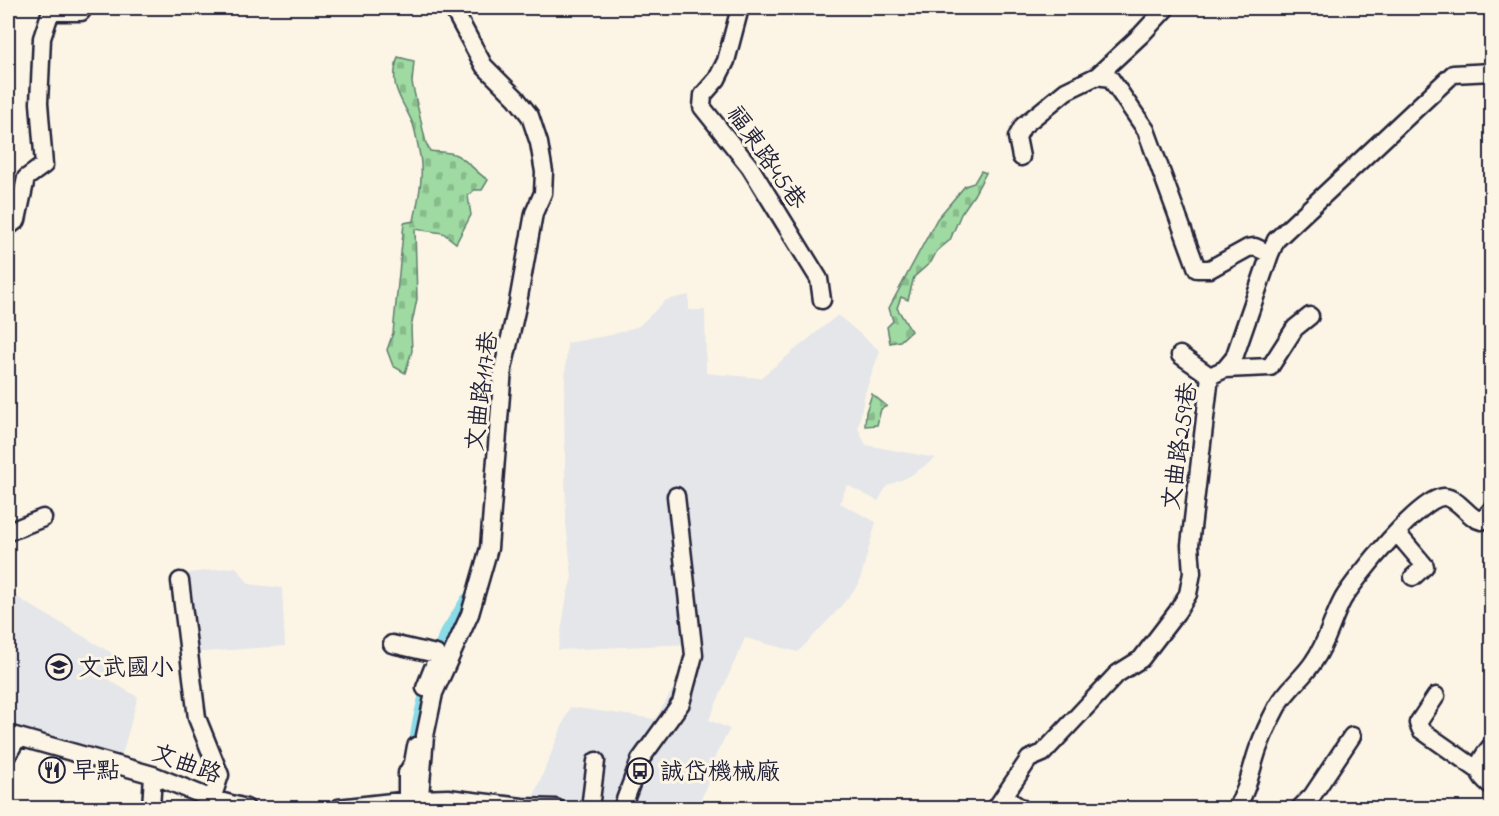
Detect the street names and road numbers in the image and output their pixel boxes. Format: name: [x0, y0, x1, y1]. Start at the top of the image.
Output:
street label: 福東路45巷: [716, 99, 814, 217]
street label: 文曲路117巷: [459, 329, 508, 454]
street label: 文曲路259巷: [1155, 380, 1208, 513]
street label: 文曲路: [146, 737, 226, 794]

